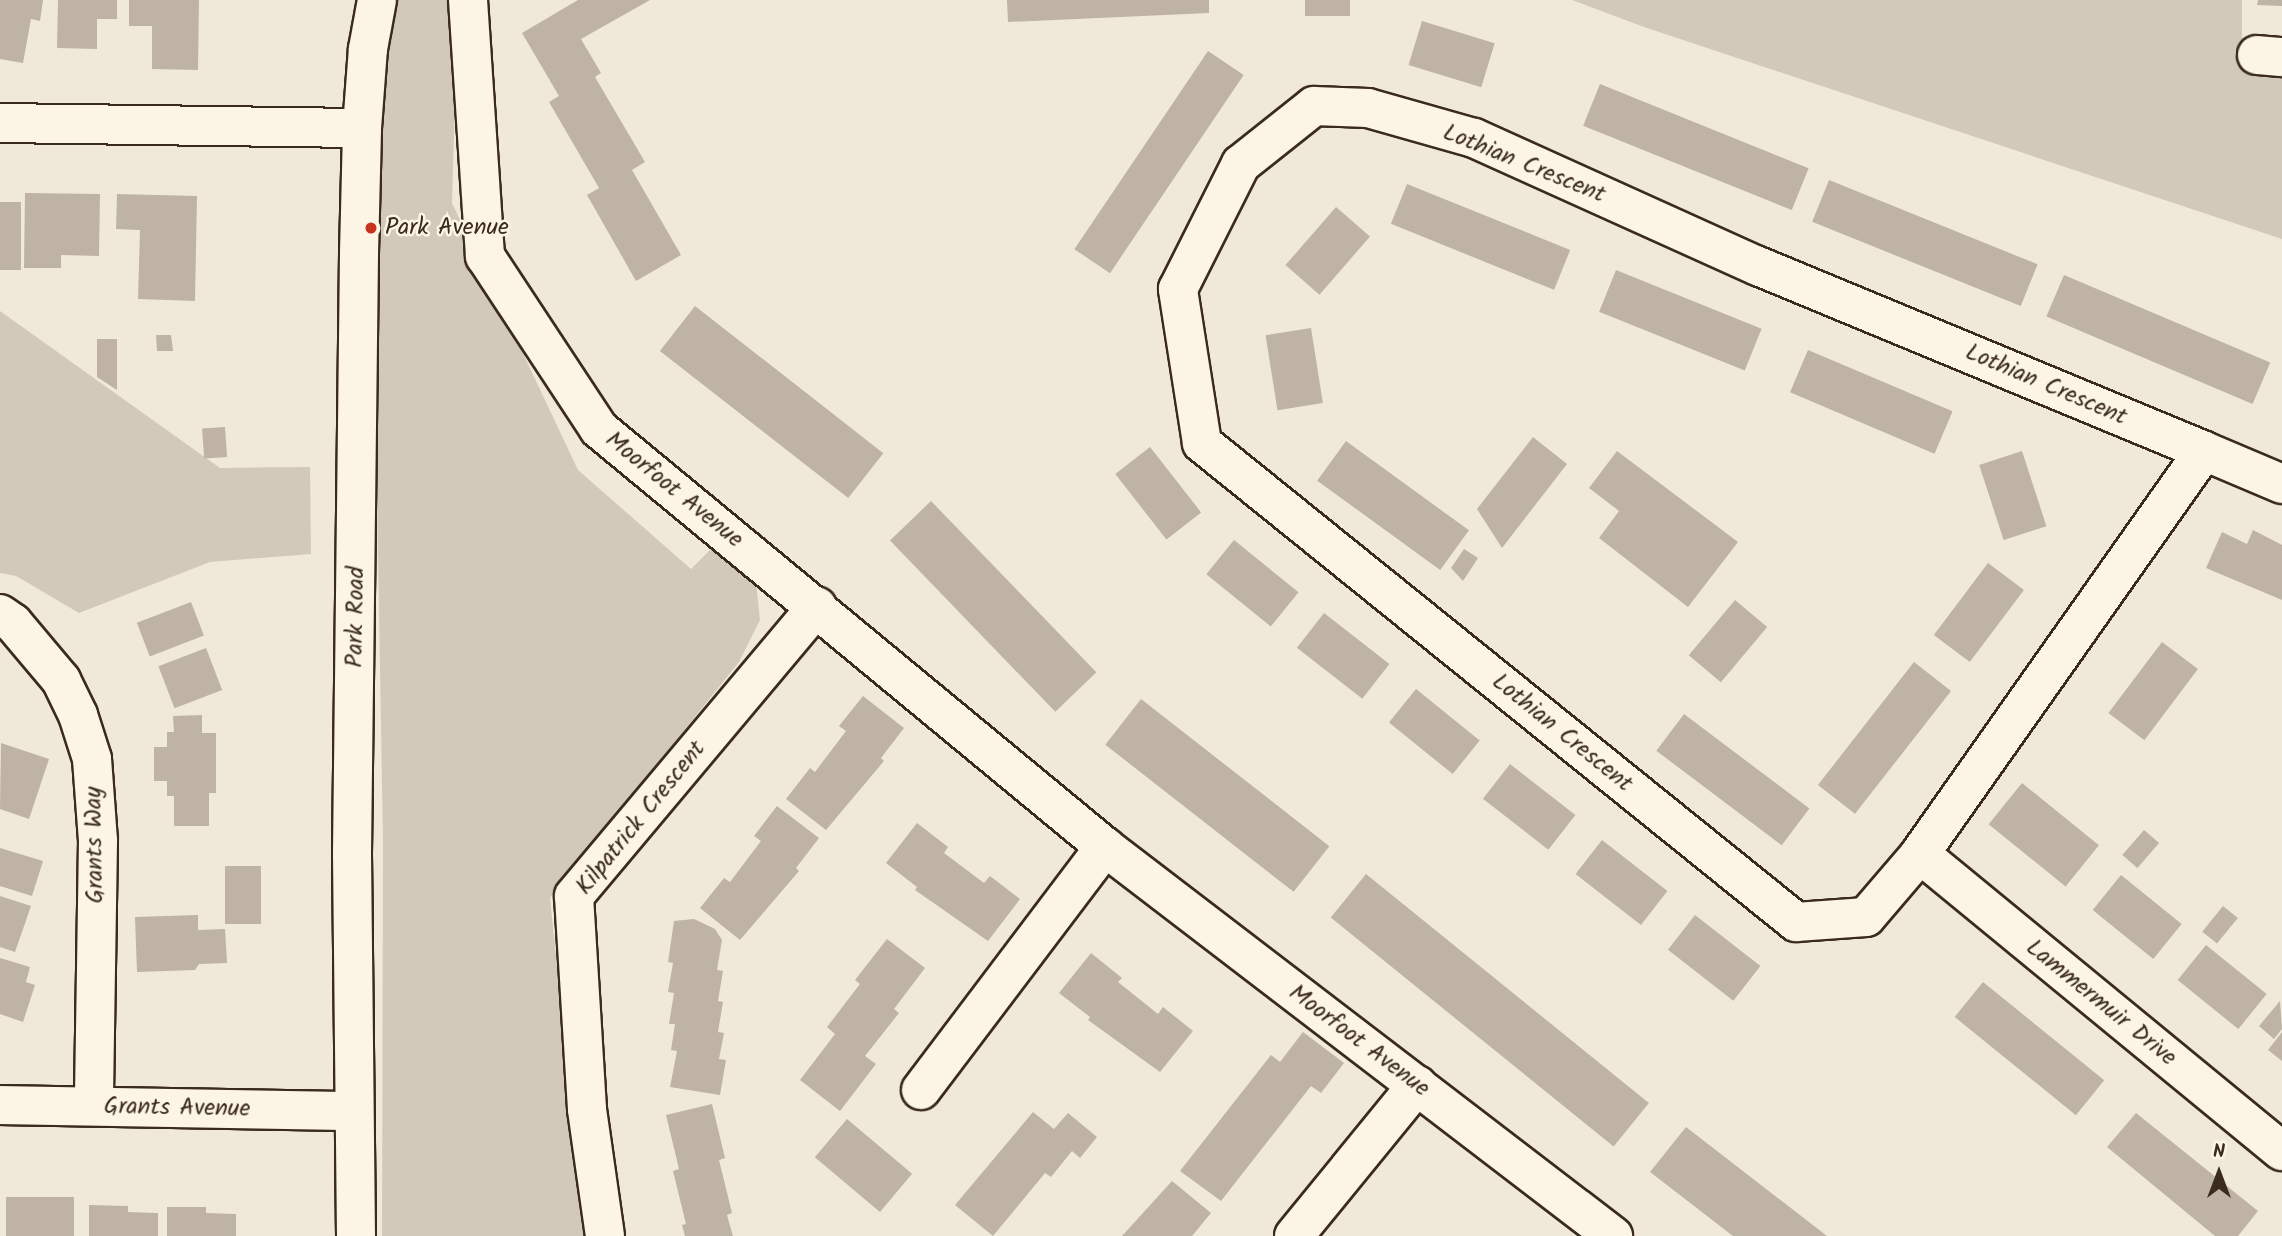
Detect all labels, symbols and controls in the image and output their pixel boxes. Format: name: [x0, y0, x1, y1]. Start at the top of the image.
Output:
street label: Lothian Crescent: [1439, 118, 1609, 210]
place label: Park Avenue: [385, 214, 509, 242]
marker: Park Avenue: [363, 220, 379, 236]
street label: Lothian Crescent: [1961, 338, 2131, 432]
street label: Moorfoot Avenue: [599, 426, 749, 554]
street label: Park Road: [341, 566, 371, 668]
street label: Lothian Crescent: [1486, 668, 1638, 798]
street label: Kilpatrick Crescent: [570, 735, 712, 901]
street label: Grants Way: [80, 786, 110, 904]
street label: Lammermuir Drive: [2020, 934, 2182, 1072]
street label: Moorfoot Avenue: [1283, 979, 1435, 1103]
street label: Grants Avenue: [104, 1092, 250, 1124]
text: N: [2213, 1137, 2225, 1167]
north arrow: [2184, 1138, 2254, 1208]

